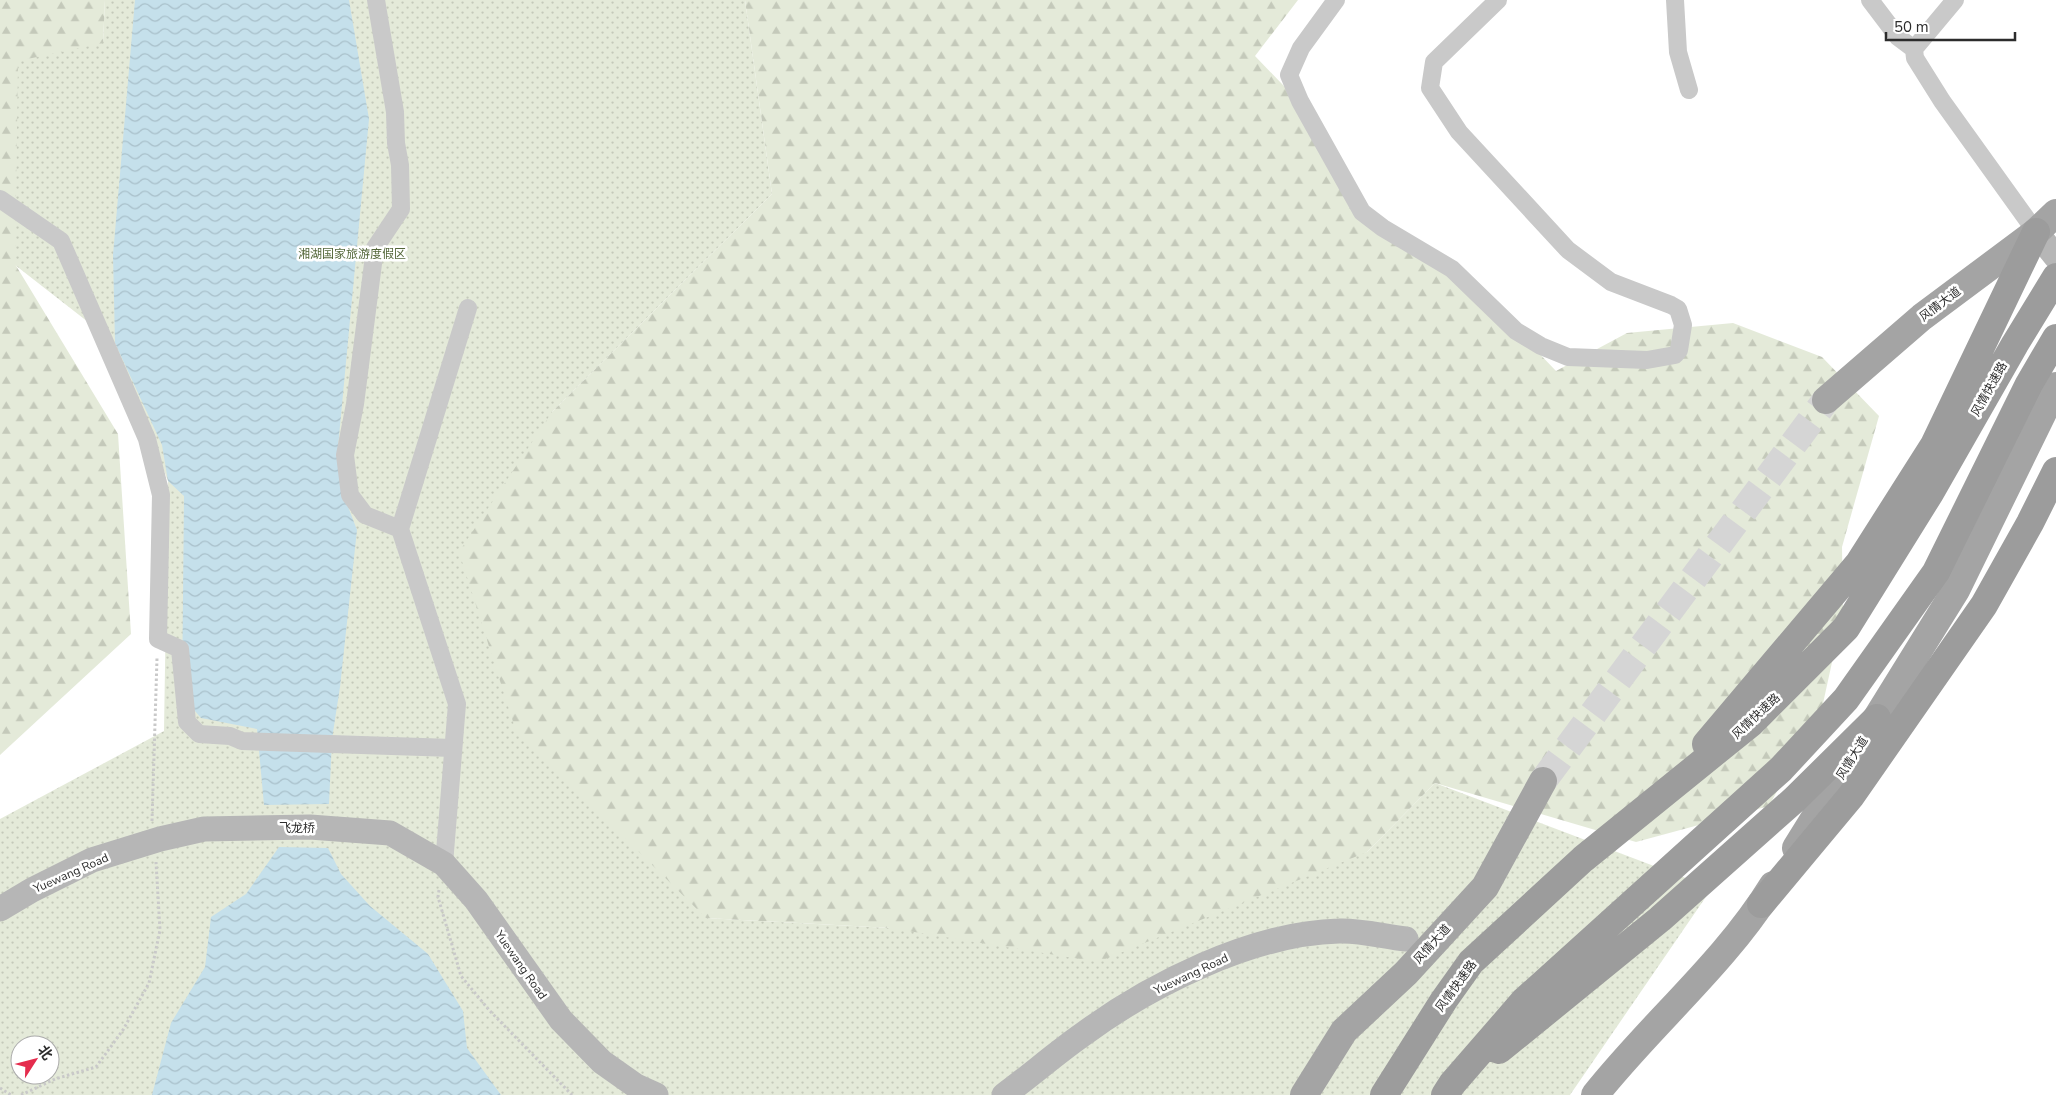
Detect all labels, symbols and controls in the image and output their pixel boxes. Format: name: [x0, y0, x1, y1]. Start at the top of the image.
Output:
scale bar: [1886, 10, 2015, 42]
text: 50 m: [1894, 17, 1929, 37]
park label: 湘湖国家旅游度假区: [298, 246, 406, 262]
street label: 风情大道: [1916, 283, 1964, 325]
street label: 风情快速路: [1967, 359, 2011, 419]
street label: 风情快速路: [1729, 690, 1783, 742]
street label: 风情大道: [1832, 733, 1872, 783]
street label: 飞龙桥: [279, 820, 315, 836]
street label: Yuewang Road: [30, 849, 111, 897]
street label: 风情大道: [1410, 921, 1454, 967]
street label: Yuewang Road: [491, 927, 551, 1003]
street label: Yuewang Road: [1150, 950, 1231, 999]
street label: 风情快速路: [1432, 957, 1480, 1015]
north arrow: [10, 1035, 60, 1085]
text: 北: [33, 1041, 57, 1064]

